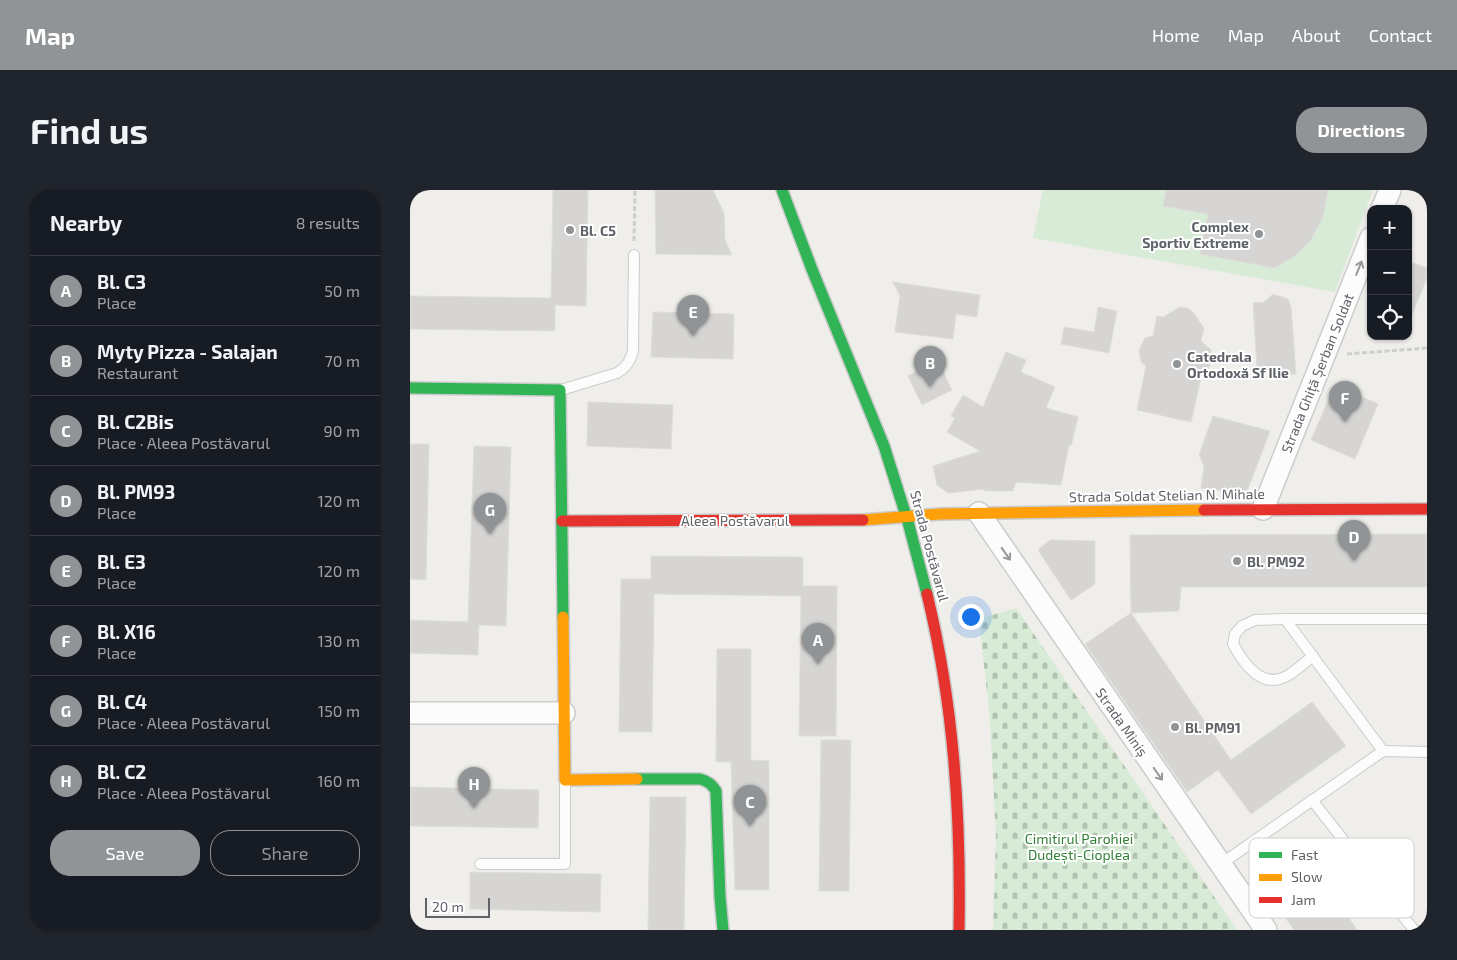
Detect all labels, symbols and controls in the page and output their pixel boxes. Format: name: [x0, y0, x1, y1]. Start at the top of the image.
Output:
text: Map: [25, 21, 75, 50]
text: Home: [1152, 24, 1200, 46]
text: Map: [1228, 24, 1264, 46]
text: About: [1292, 24, 1341, 46]
text: Contact: [1369, 24, 1432, 46]
button: Directions: [1296, 107, 1427, 153]
text: Find us: [30, 109, 148, 151]
map controls: [1367, 205, 1412, 340]
button: +: [1367, 205, 1412, 250]
text: Nearby: [50, 210, 122, 235]
text: 8 results: [296, 213, 360, 232]
place label: Complex Sportiv Extreme: [1142, 218, 1249, 251]
place label: Bl. C5: [580, 222, 616, 239]
marker: Bl. C5: [564, 224, 576, 236]
marker: Complex Sportiv Extreme: [1253, 228, 1265, 240]
button: −: [1367, 250, 1412, 295]
one-way arrow: [1355, 261, 1364, 277]
text: Bl. C3: [97, 270, 146, 293]
text: A: [61, 281, 71, 300]
text: 50 m: [324, 281, 360, 300]
street label: Strada Ghiță Șerban Soldat: [1277, 291, 1358, 456]
text: Place: [97, 293, 136, 312]
pin: E: [677, 295, 709, 336]
button: locate: [1367, 295, 1412, 340]
text: Myty Pizza - Salajan: [97, 340, 278, 363]
pin: B: [914, 346, 946, 387]
place label: Catedrala Ortodoxă Sf Ilie: [1187, 348, 1289, 381]
text: B: [61, 351, 71, 370]
text: 70 m: [325, 351, 360, 370]
marker: Catedrala Ortodoxă Sf Ilie: [1171, 358, 1183, 370]
text: Restaurant: [97, 363, 178, 382]
pin: F: [1329, 381, 1361, 422]
text: Bl. C2Bis: [97, 410, 174, 433]
text: C: [61, 421, 71, 440]
text: 90 m: [324, 421, 360, 440]
text: Place · Aleea Postăvarul: [97, 433, 270, 452]
text: Bl. PM93: [97, 480, 175, 503]
street label: Strada Soldat Stelian N. Mihale: [1069, 485, 1265, 505]
street label: Strada Postăvarul: [907, 489, 953, 604]
text: D: [61, 491, 71, 510]
text: 120 m: [317, 491, 360, 510]
pin: G: [474, 493, 506, 534]
text: Place: [97, 503, 136, 522]
street label: Aleea Postăvarul: [681, 512, 790, 529]
pin: D: [1338, 520, 1370, 561]
one-way arrow: [1001, 546, 1011, 560]
text: Bl. E3: [97, 550, 146, 573]
place label: Bl. PM92: [1247, 553, 1305, 570]
marker: Bl. PM92: [1231, 555, 1243, 567]
text: E: [61, 561, 71, 580]
text: 120 m: [317, 561, 360, 580]
text: Place: [97, 573, 136, 592]
your location: [958, 604, 984, 630]
text: Bl. X16: [97, 620, 156, 643]
pin: A: [802, 623, 834, 664]
text: F: [62, 631, 70, 650]
text: 130 m: [318, 631, 360, 650]
text: Place: [97, 643, 136, 662]
street label: Strada Miniș: [1091, 684, 1152, 760]
text: Bl. C4: [97, 690, 147, 713]
text: G: [61, 701, 71, 720]
text: 150 m: [318, 701, 360, 720]
text: Place · Aleea Postăvarul: [97, 713, 270, 732]
place label: Bl. PM91: [1185, 719, 1241, 736]
marker: Bl. PM91: [1169, 721, 1181, 733]
text: Bl. C2: [97, 760, 146, 783]
one-way arrow: [1153, 766, 1163, 780]
pin: H: [458, 767, 490, 808]
text: H: [60, 771, 72, 790]
text: 160 m: [317, 771, 360, 790]
text: Place · Aleea Postăvarul: [97, 783, 270, 802]
pin: C: [734, 785, 766, 826]
button: Save: [50, 830, 200, 876]
button: Share: [210, 830, 360, 876]
park label: Cimitirul Parohiei Dudești-Cioplea: [1025, 830, 1133, 864]
legend: [1249, 838, 1414, 918]
text: Fast: [1291, 846, 1318, 863]
text: Slow: [1291, 868, 1323, 885]
text: Jam: [1291, 891, 1316, 908]
scale bar: [425, 895, 490, 918]
text: 20 m: [432, 898, 464, 915]

